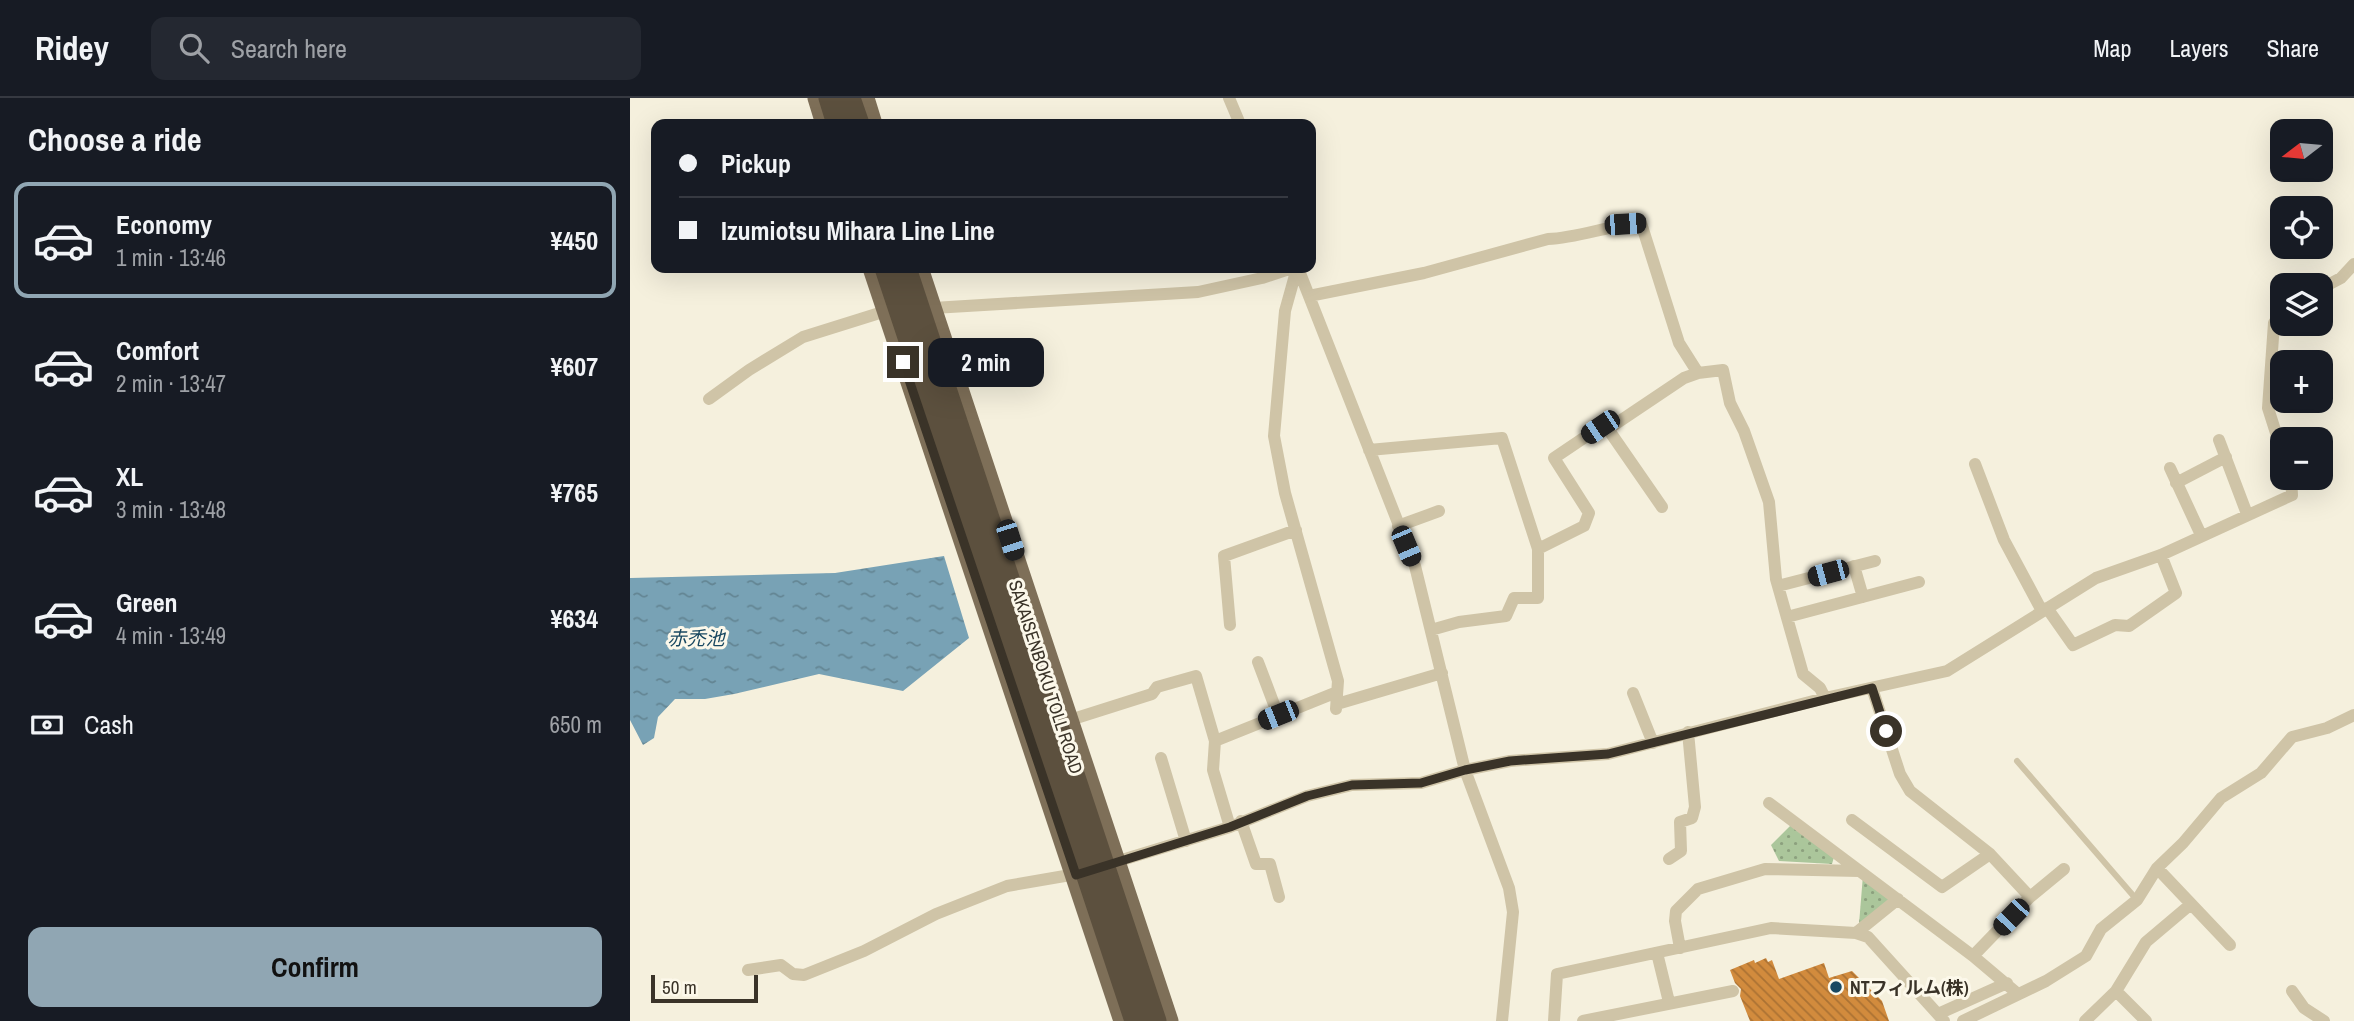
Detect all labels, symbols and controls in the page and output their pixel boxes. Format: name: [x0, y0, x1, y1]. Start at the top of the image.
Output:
search box: [151, 17, 641, 80]
text: Ridey: [35, 26, 109, 70]
icon: search: [175, 29, 213, 67]
text: Search here: [231, 31, 347, 66]
text: Map: [2093, 32, 2131, 64]
text: Layers: [2169, 32, 2228, 64]
text: Share: [2266, 32, 2319, 64]
text: Choose a ride: [28, 118, 202, 161]
north arrow: [2270, 119, 2333, 182]
map controls: [2270, 119, 2333, 490]
text: Pickup: [721, 146, 791, 181]
button: locate: [2270, 196, 2333, 259]
text: Economy: [116, 207, 212, 242]
icon: car: [32, 209, 95, 272]
car: [1604, 212, 1647, 236]
text: Izumiotsu Mihara Line Line: [721, 213, 995, 248]
text: ¥450: [551, 223, 598, 258]
text: 1 min · 13:46: [116, 242, 226, 273]
button: layers: [2270, 273, 2333, 336]
text: Comfort: [116, 333, 199, 368]
icon: car: [32, 335, 95, 398]
callout: 2 min: [928, 338, 1043, 386]
route end: [887, 346, 919, 378]
text: 2 min: [961, 347, 1011, 378]
text: ¥607: [551, 349, 598, 384]
button: +: [2270, 350, 2333, 413]
text: 2 min · 13:47: [116, 368, 226, 399]
car: [1577, 407, 1624, 447]
button: −: [2270, 427, 2333, 490]
text: XL: [116, 459, 143, 494]
icon: car: [32, 461, 95, 524]
text: ¥765: [551, 475, 598, 510]
text: 3 min · 13:48: [116, 494, 226, 525]
car: [994, 517, 1027, 563]
car: [1389, 523, 1424, 569]
car: [1805, 557, 1852, 589]
street label: SAKAISENBOKU TOLL ROAD: [1003, 577, 1089, 777]
text: Green: [116, 585, 178, 620]
icon: car: [32, 587, 95, 650]
text: ¥634: [551, 601, 598, 636]
text: 4 min · 13:49: [116, 620, 226, 651]
water label: 赤禿池: [667, 625, 726, 651]
car: [1255, 697, 1302, 733]
icon: cash: [28, 706, 66, 744]
text: Cash: [84, 707, 134, 742]
text: 650 m: [550, 709, 602, 740]
route start: [1870, 715, 1902, 747]
car: [1989, 895, 2034, 939]
button: Confirm: [28, 927, 602, 1007]
scale bar: [651, 972, 758, 1004]
text: 50 m: [662, 974, 697, 1000]
place label: NTフィルム(株): [1850, 975, 1969, 1000]
marker: NTフィルム(株): [1828, 979, 1844, 995]

